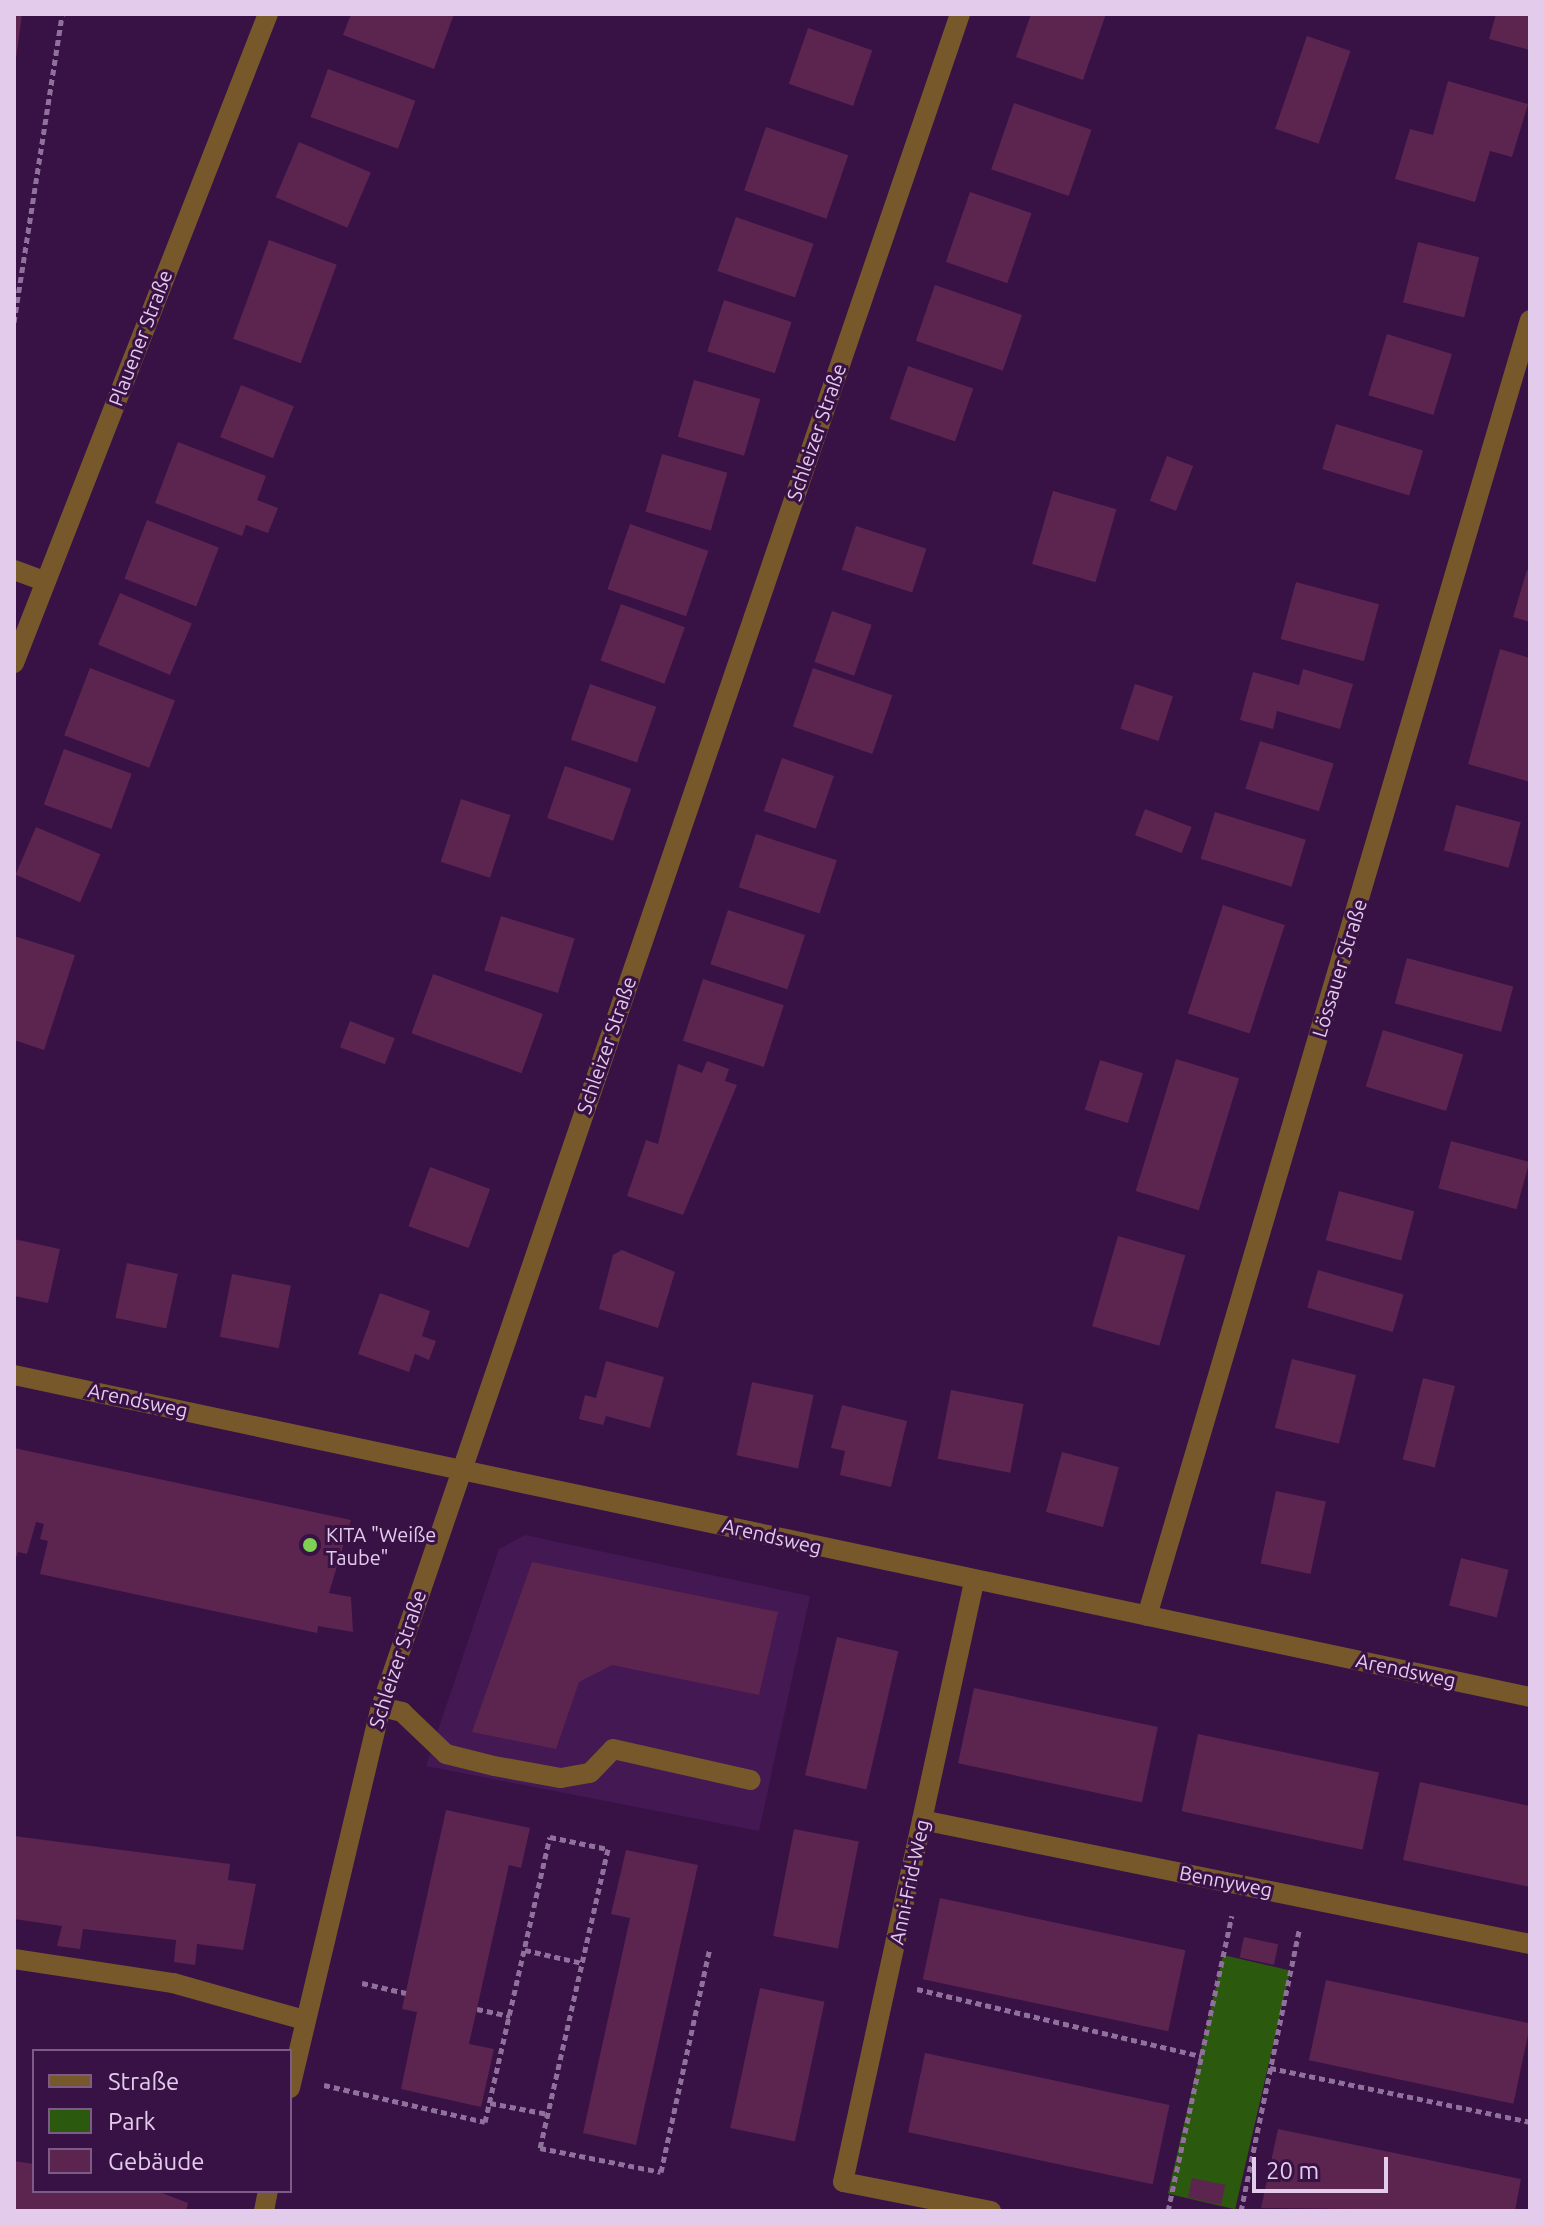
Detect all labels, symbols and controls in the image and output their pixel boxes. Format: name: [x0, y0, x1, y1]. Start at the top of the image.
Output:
street label: Plauener Straße: [103, 267, 177, 409]
street label: Schleizer Straße: [781, 360, 851, 504]
street label: Lössauer Straße: [1307, 896, 1371, 1040]
street label: Schleizer Straße: [571, 973, 641, 1117]
street label: Arendsweg: [86, 1378, 190, 1422]
street label: Arendsweg: [720, 1513, 824, 1559]
place label: KITA "Weiße Taube": [326, 1522, 436, 1569]
marker: KITA "Weiße Taube": [301, 1536, 319, 1554]
street label: Schleizer Straße: [363, 1587, 431, 1731]
street label: Arendsweg: [1354, 1648, 1458, 1692]
street label: Anni-Frid-Weg: [884, 1817, 934, 1947]
street label: Bennyweg: [1177, 1860, 1275, 1902]
legend: [32, 2049, 292, 2193]
text: Straße: [108, 2068, 179, 2095]
text: Park: [108, 2108, 156, 2135]
scale bar: [1256, 2141, 1392, 2191]
text: Gebäude: [108, 2148, 205, 2175]
text: 20 m: [1266, 2157, 1319, 2184]

